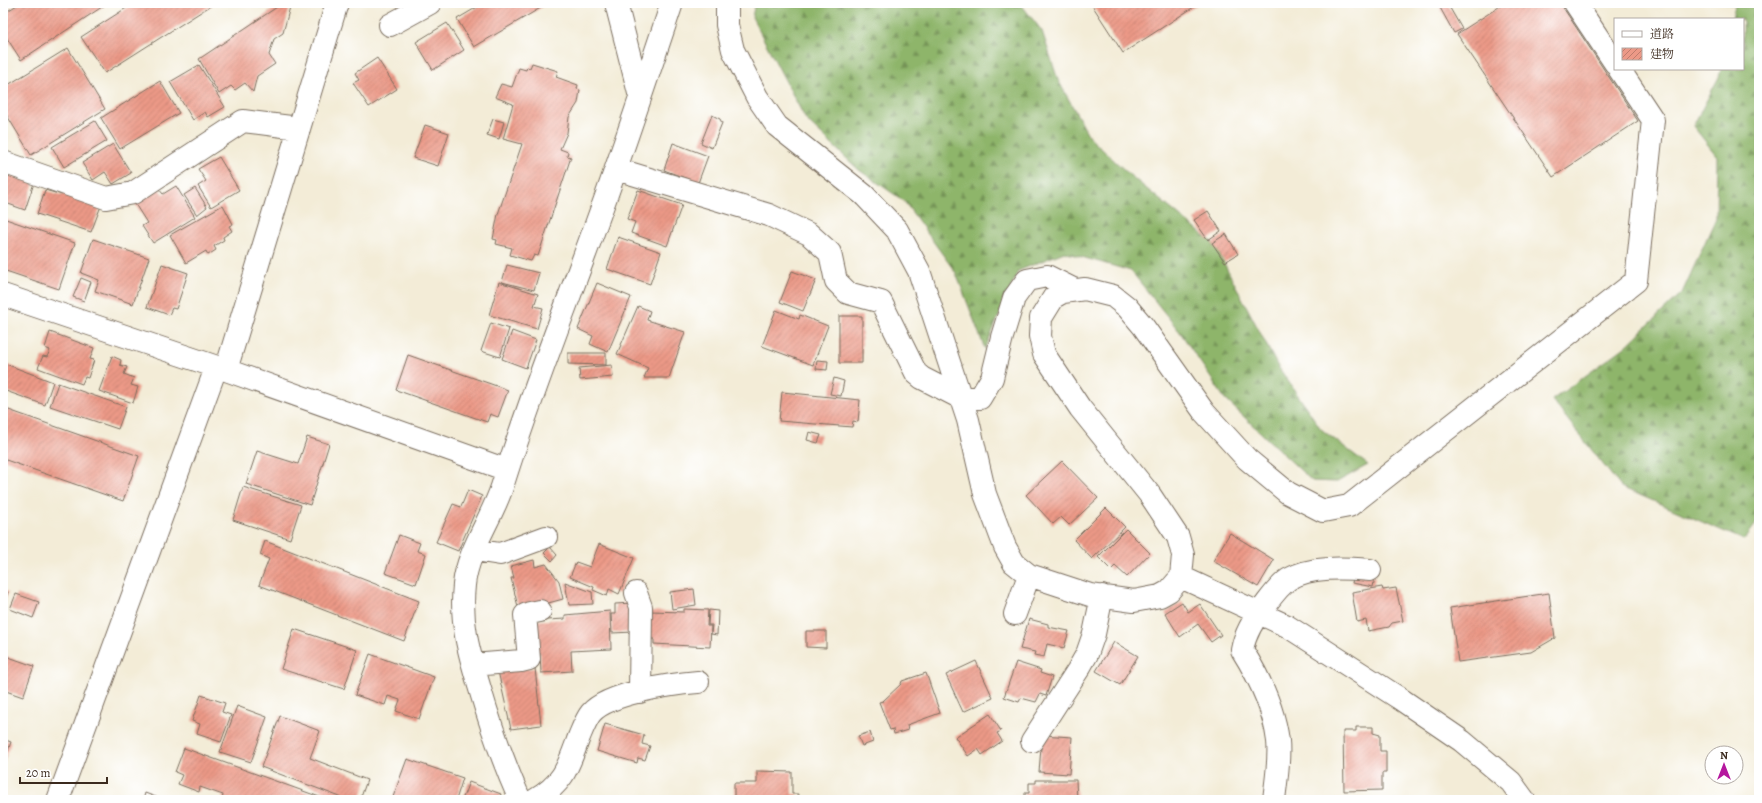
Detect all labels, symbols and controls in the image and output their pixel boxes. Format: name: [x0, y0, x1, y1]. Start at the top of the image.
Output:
legend: [1614, 18, 1744, 70]
text: 道路: [1650, 26, 1674, 42]
text: 建物: [1650, 46, 1674, 62]
north arrow: [1704, 745, 1744, 785]
text: N: [1720, 748, 1728, 763]
scale bar: [20, 759, 107, 785]
text: 20 m: [26, 765, 50, 781]

